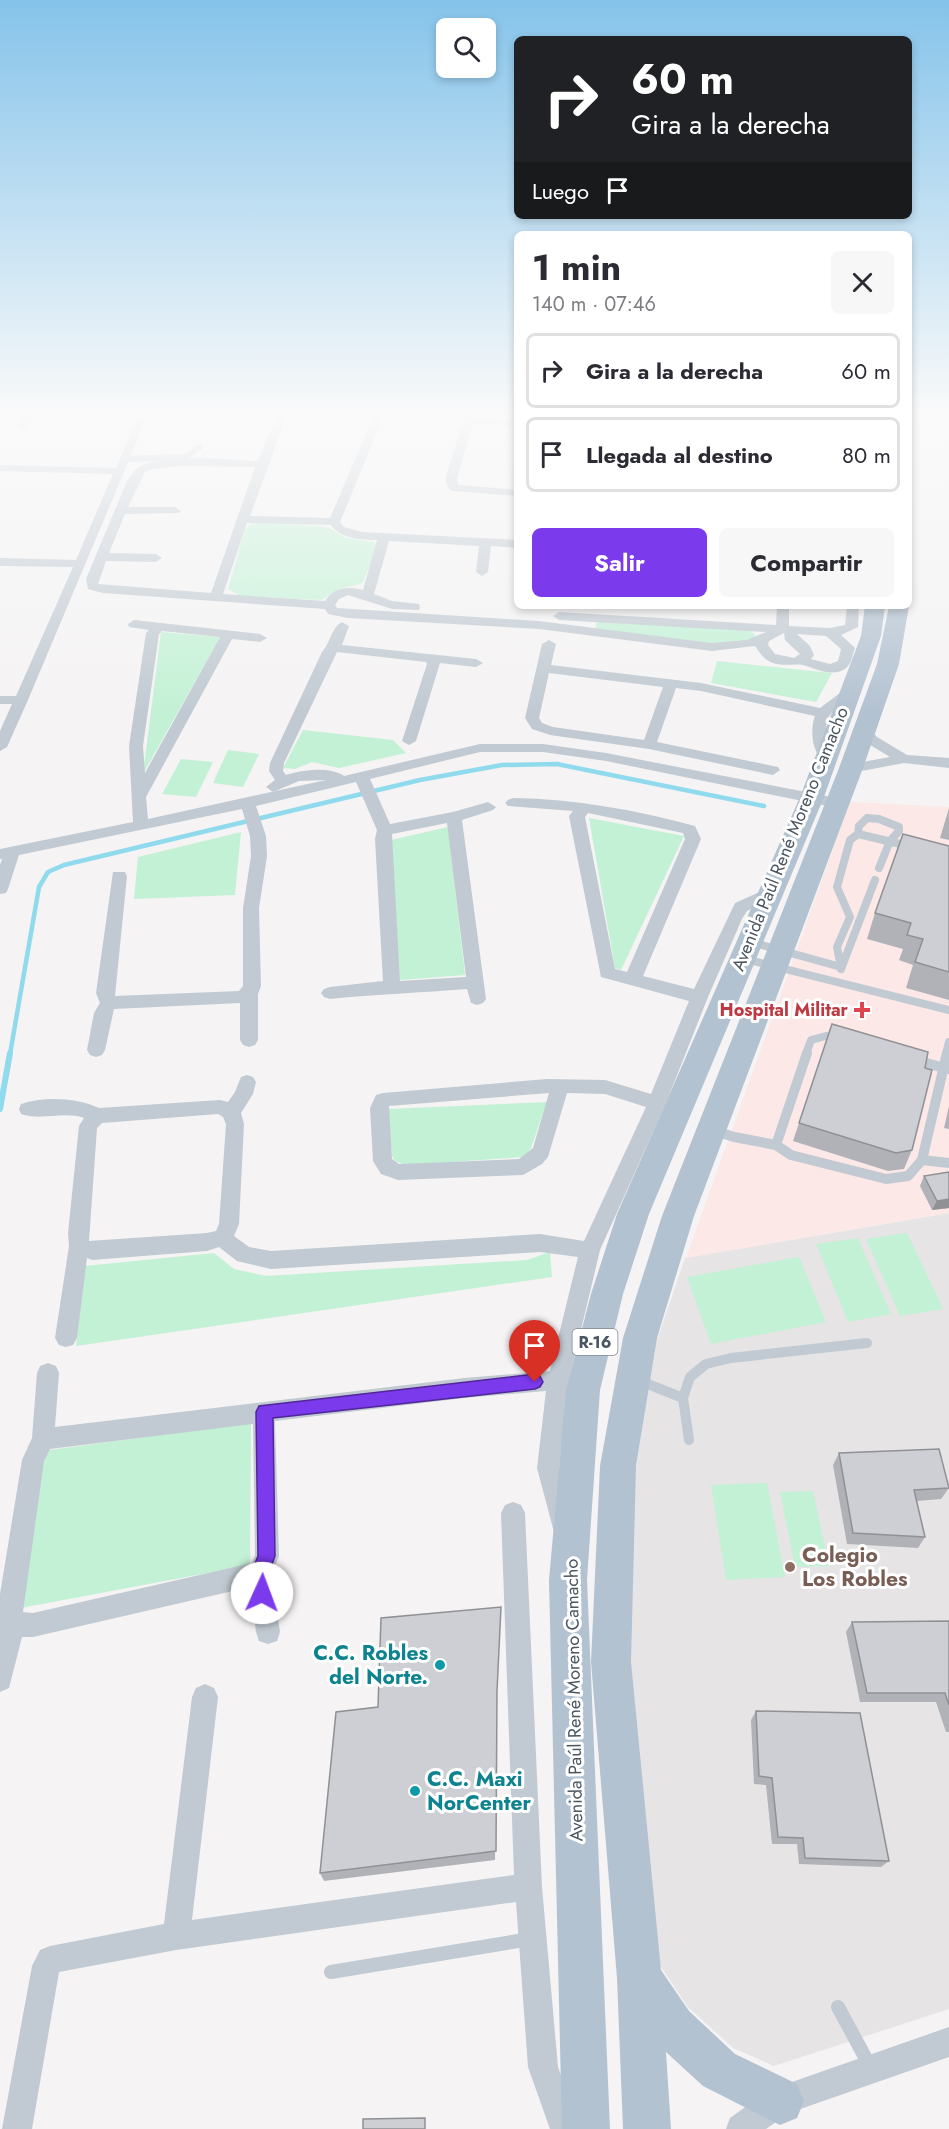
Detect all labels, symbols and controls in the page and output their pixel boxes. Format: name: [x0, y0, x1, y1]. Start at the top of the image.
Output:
map controls: [436, 18, 496, 78]
button: search: [436, 18, 496, 78]
text: 60 m: [631, 49, 734, 110]
icon: right: [532, 60, 610, 138]
text: Gira a la derecha: [631, 105, 830, 144]
icon: arrive: [601, 174, 634, 207]
text: Luego: [532, 175, 589, 207]
text: 1 min: [532, 241, 621, 293]
button: close: [831, 251, 894, 314]
text: 140 m · 07:46: [532, 290, 656, 319]
icon: right: [535, 354, 568, 387]
text: Gira a la derecha: [586, 355, 763, 387]
text: 60 m: [841, 355, 891, 387]
icon: arrive: [535, 438, 568, 471]
text: Llegada al destino: [586, 439, 773, 471]
text: 80 m: [842, 439, 891, 471]
button: Salir: [532, 528, 707, 597]
button: Compartir: [719, 528, 894, 597]
street label: Avenida Paúl René Moreno Camacho: [725, 703, 855, 975]
place label: Hospital Militar: [720, 997, 849, 1023]
marker: Hospital Militar: [853, 1001, 871, 1019]
pin: [509, 1320, 560, 1382]
icon: arrive: [518, 1329, 551, 1362]
road number: R-16: [572, 1329, 618, 1355]
place label: Colegio Los Robles: [802, 1540, 908, 1594]
street label: Avenida Paúl René Moreno Camacho: [559, 1558, 589, 1842]
marker: Colegio Los Robles: [783, 1560, 797, 1574]
position arrow: [230, 1561, 294, 1625]
place label: C.C. Robles del Norte.: [313, 1638, 428, 1692]
marker: C.C. Robles del Norte.: [433, 1658, 447, 1672]
place label: C.C. Maxi NorCenter: [427, 1764, 532, 1818]
marker: C.C. Maxi NorCenter: [408, 1784, 422, 1798]

